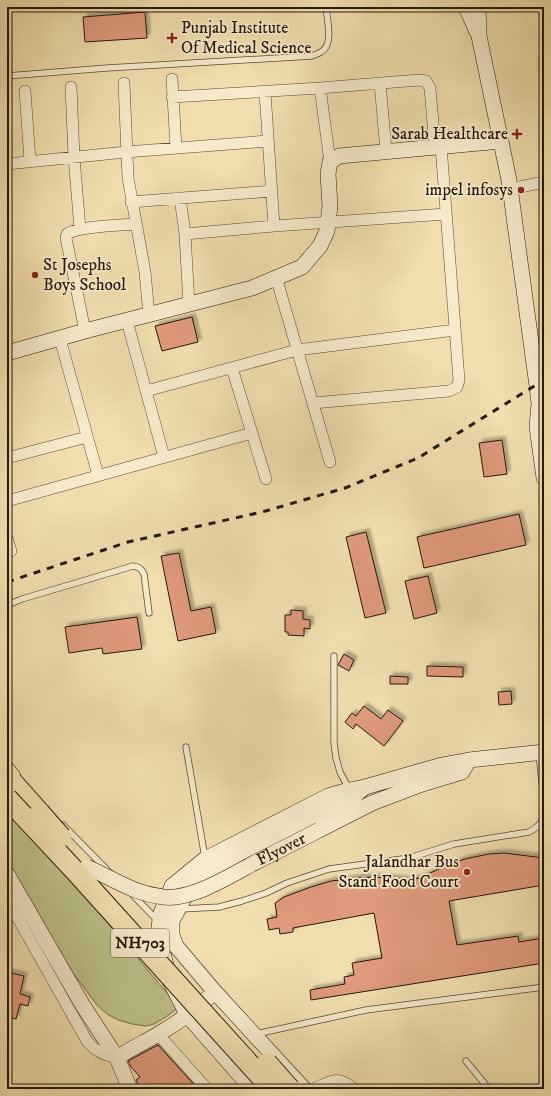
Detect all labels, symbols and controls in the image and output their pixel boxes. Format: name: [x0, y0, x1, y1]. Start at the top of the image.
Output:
place label: Punjab Institute Of Medical Science: [181, 17, 311, 59]
marker: Punjab Institute Of Medical Science: [166, 32, 178, 44]
place label: Sarab Healthcare: [391, 123, 508, 145]
marker: Sarab Healthcare: [511, 128, 523, 140]
place label: impel infosys: [425, 179, 513, 201]
marker: impel infosys: [516, 185, 526, 195]
place label: St Josephs Boys School: [43, 254, 126, 296]
marker: St Josephs Boys School: [30, 270, 40, 280]
street label: Flyover: [253, 827, 310, 871]
place label: Jalandhar Bus Stand Food Court: [338, 851, 460, 893]
marker: Jalandhar Bus Stand Food Court: [462, 867, 472, 877]
road number: NH703: [111, 929, 169, 957]

